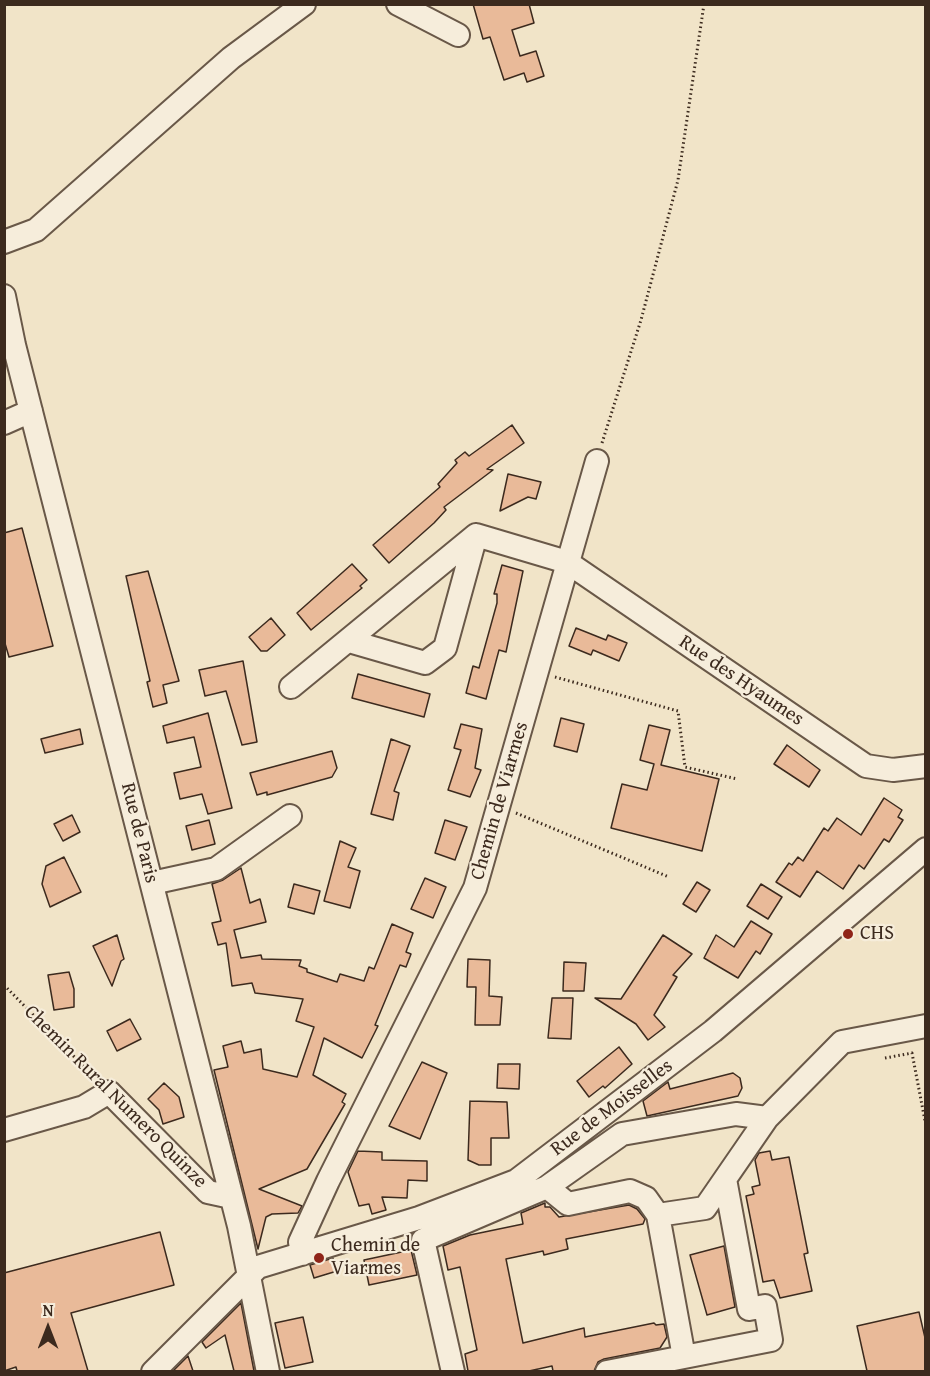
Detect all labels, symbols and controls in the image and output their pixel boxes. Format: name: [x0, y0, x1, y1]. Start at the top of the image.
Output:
street label: Rue des Hyaumes: [674, 630, 808, 732]
street label: Chemin de Viarmes: [466, 719, 534, 883]
street label: Rue de Paris: [115, 780, 163, 886]
place label: CHS: [860, 922, 894, 946]
marker: CHS: [841, 927, 855, 941]
street label: Chemin Rural Numero Quinze: [18, 1000, 212, 1194]
street label: Rue de Moisselles: [546, 1054, 678, 1162]
place label: Chemin de Viarmes: [331, 1234, 420, 1281]
marker: Chemin de Viarmes: [312, 1251, 326, 1265]
north arrow: [18, 1298, 78, 1358]
text: N: [43, 1298, 53, 1322]

